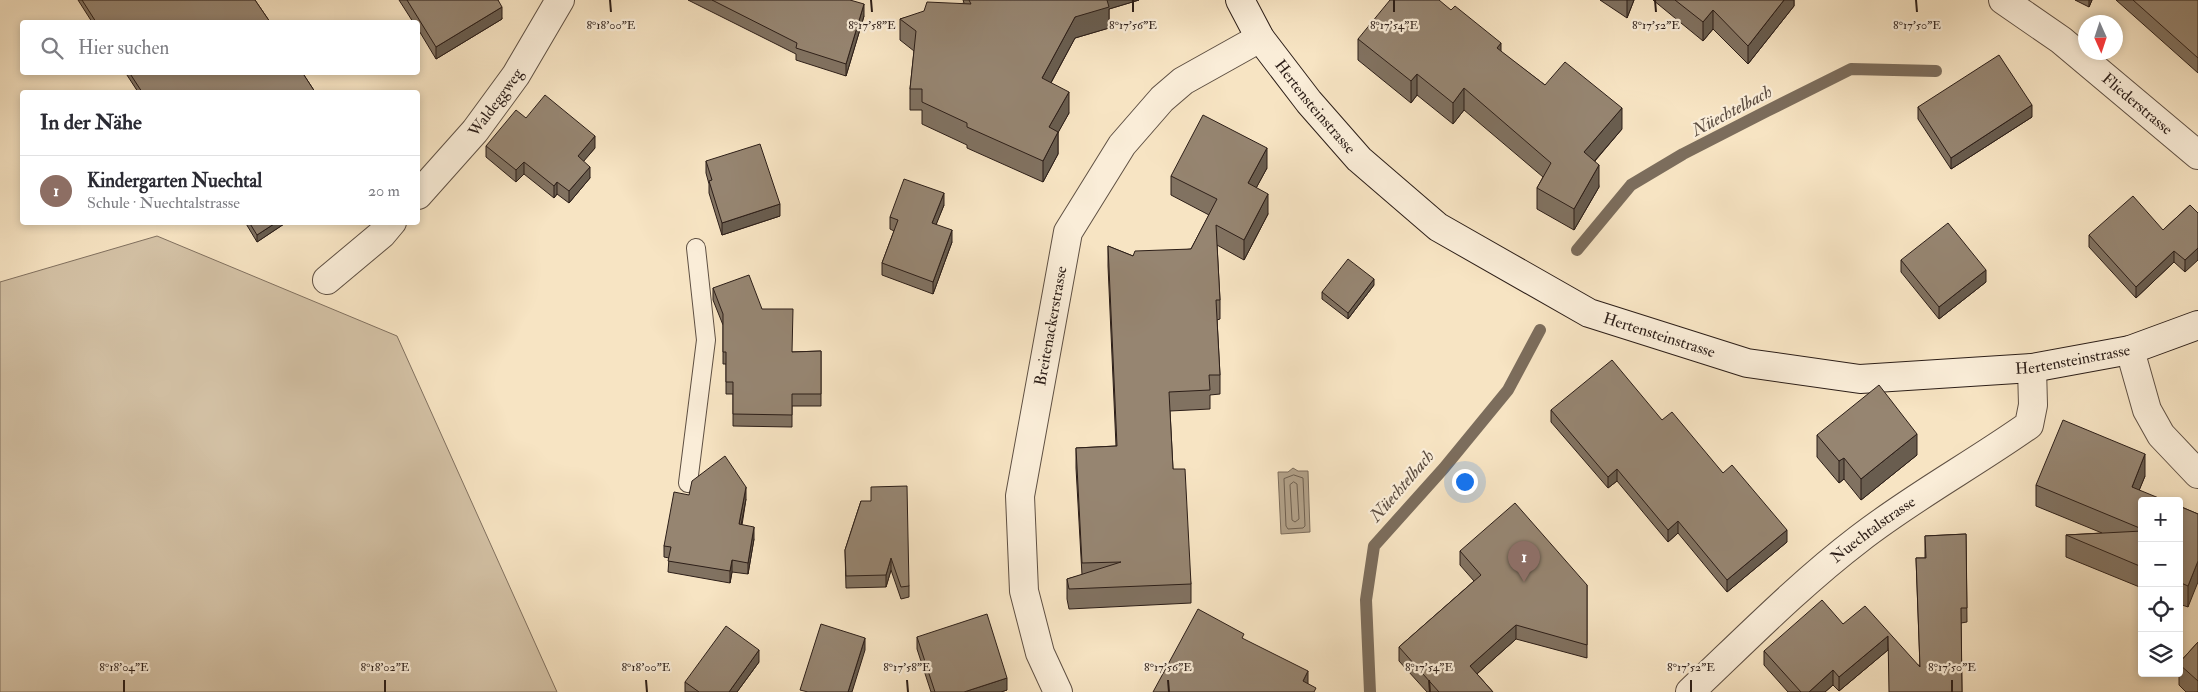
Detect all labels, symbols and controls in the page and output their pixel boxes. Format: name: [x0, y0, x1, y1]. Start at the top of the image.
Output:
north arrow: [2078, 15, 2123, 60]
text: 8°18'00"E: [586, 18, 636, 33]
text: 8°17'58"E: [848, 18, 896, 33]
text: 8°17'56"E: [1109, 18, 1157, 33]
text: 8°17'54"E: [1370, 18, 1418, 33]
text: 8°17'52"E: [1632, 18, 1680, 33]
text: 8°17'50"E: [1893, 18, 1941, 33]
search box: [20, 20, 420, 75]
icon: search: [38, 34, 66, 62]
text: Hier suchen: [78, 36, 169, 60]
street label: Hertensteinstrasse: [1270, 56, 1360, 158]
street label: Waldeggweg: [464, 64, 528, 142]
street label: Fliederstrasse: [2098, 69, 2177, 140]
water label: Nüechtelbach: [1687, 80, 1776, 142]
text: In der Nähe: [40, 109, 142, 136]
text: Kindergarten Nuechtal: [87, 169, 262, 193]
text: 1: [53, 181, 59, 201]
text: 20 m: [368, 181, 400, 201]
text: Schule · Nuechtalstrasse: [87, 193, 240, 213]
street label: Breitenackerstrasse: [1030, 264, 1072, 387]
street label: Hertensteinstrasse: [1601, 308, 1718, 362]
street label: Hertensteinstrasse: [2015, 340, 2132, 379]
water label: Nüechtelbach: [1364, 445, 1439, 527]
your location: [1452, 469, 1478, 495]
street label: Nuechtalstrasse: [1827, 492, 1920, 567]
map controls: [2138, 497, 2183, 677]
button: +: [2138, 497, 2183, 542]
pin: 1: [1508, 541, 1540, 582]
button: −: [2138, 542, 2183, 587]
button: locate: [2138, 587, 2183, 632]
button: layers: [2138, 632, 2183, 677]
text: 8°18'04"E: [99, 660, 149, 675]
text: 8°18'02"E: [361, 660, 410, 675]
text: 8°18'00"E: [621, 660, 671, 675]
text: 8°17'58"E: [883, 660, 931, 675]
text: 8°17'56"E: [1144, 660, 1192, 675]
text: 8°17'54"E: [1405, 660, 1453, 675]
text: 8°17'52"E: [1667, 660, 1715, 675]
text: 8°17'50"E: [1928, 660, 1976, 675]

